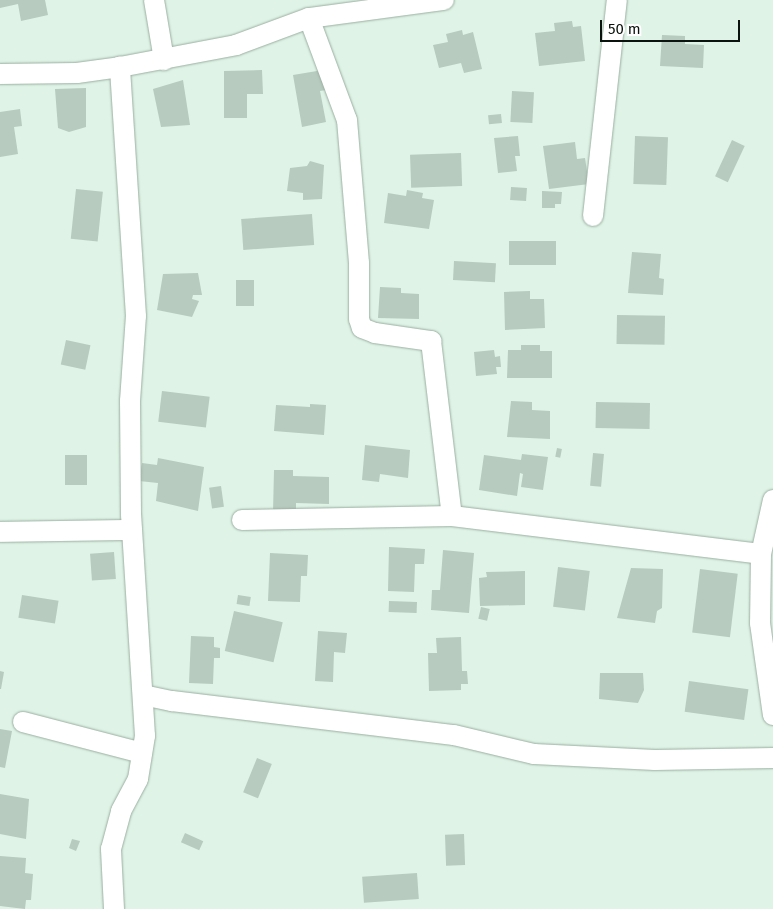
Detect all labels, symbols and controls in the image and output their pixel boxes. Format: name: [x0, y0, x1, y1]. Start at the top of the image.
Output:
scale bar: [603, 10, 743, 42]
text: 50 m: [608, 20, 641, 38]

